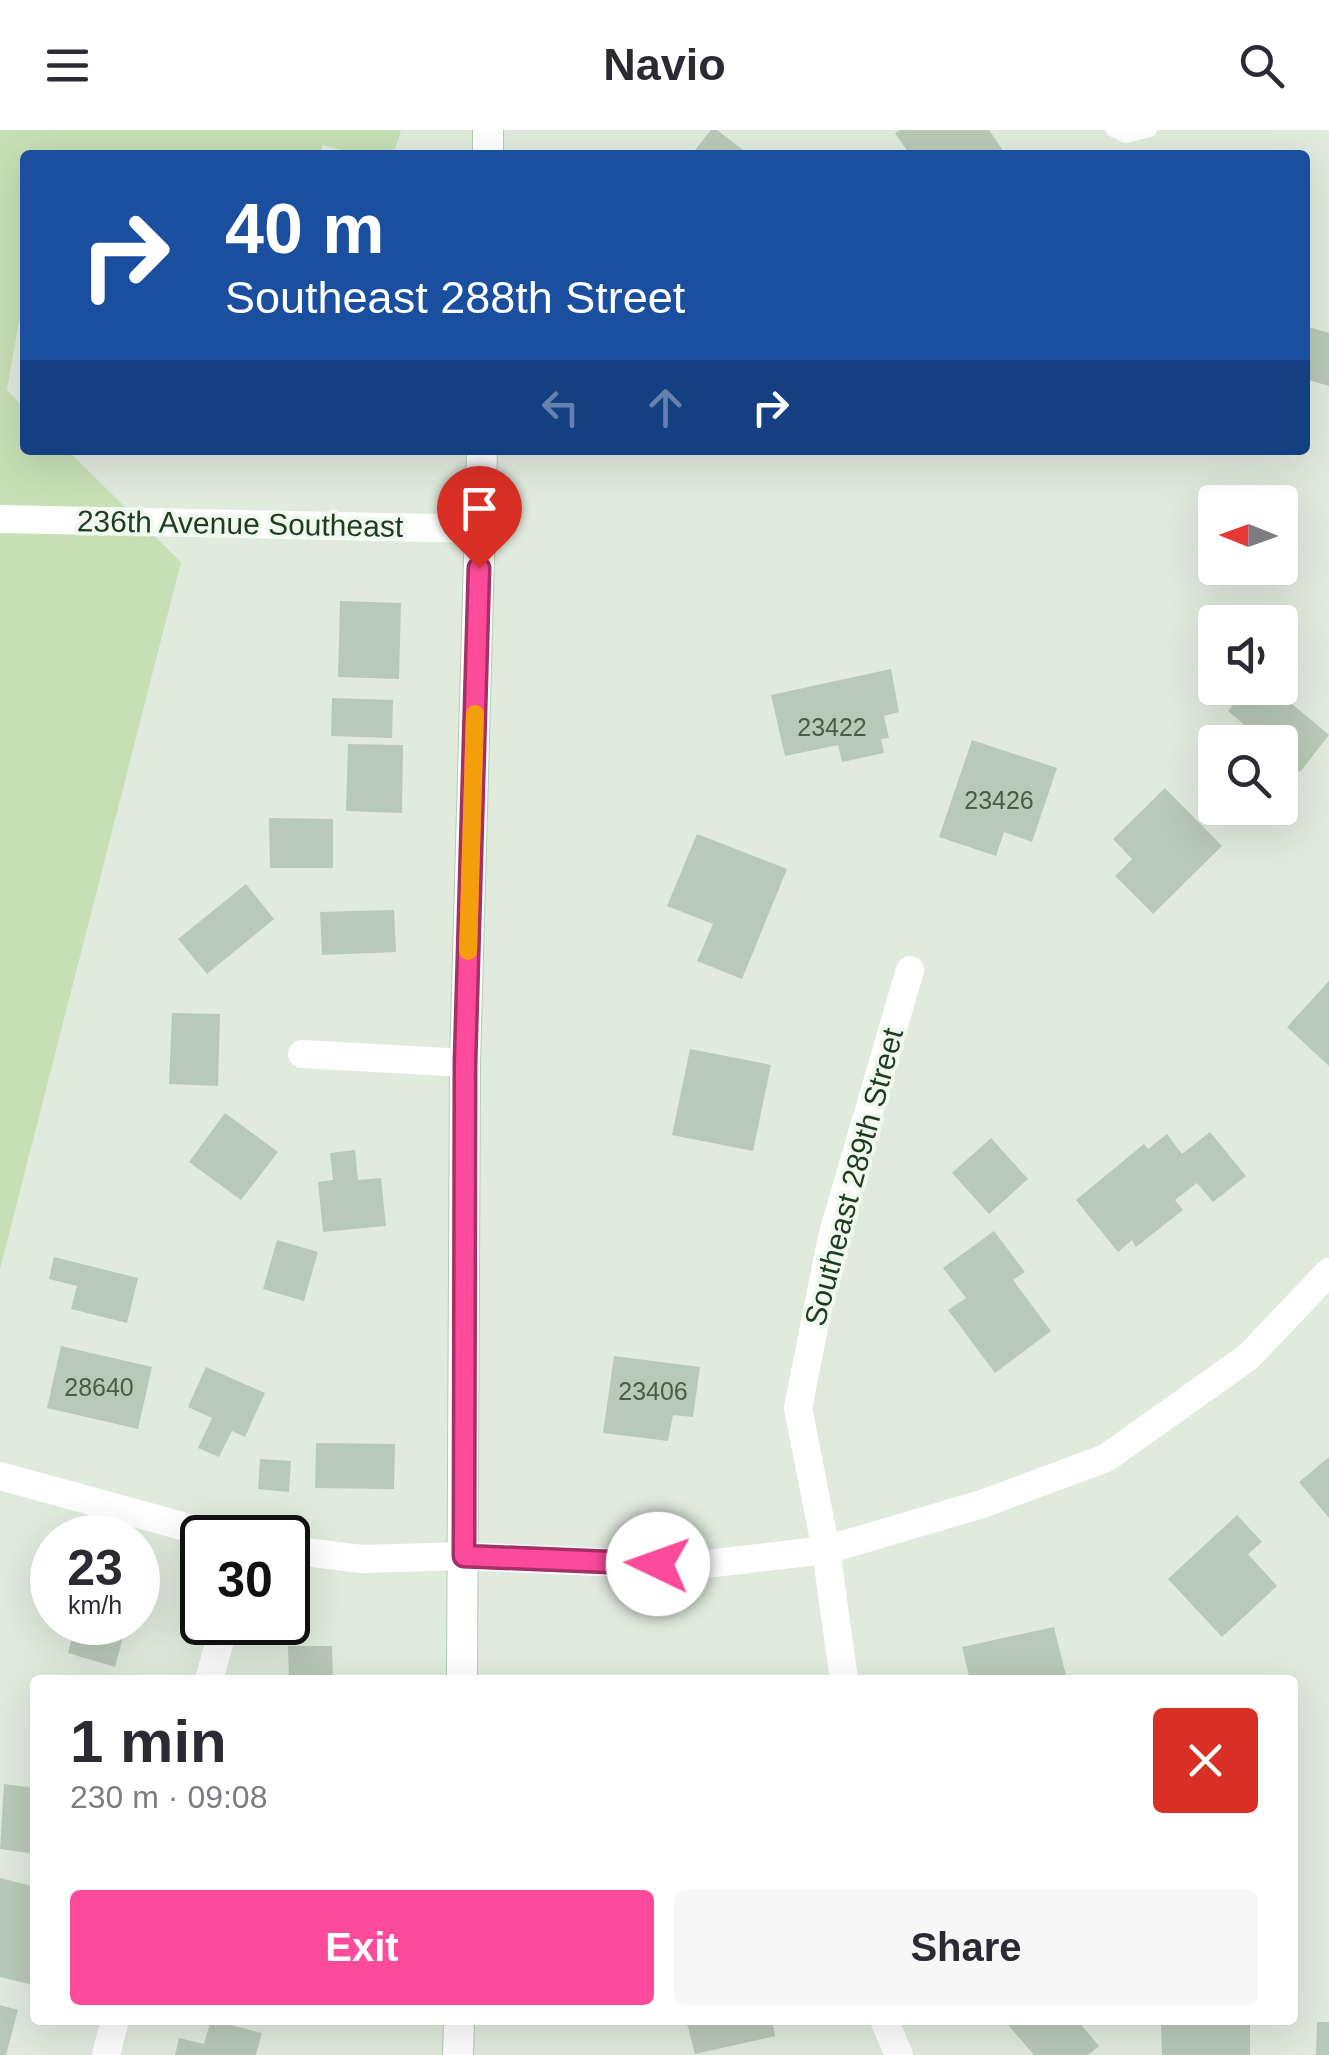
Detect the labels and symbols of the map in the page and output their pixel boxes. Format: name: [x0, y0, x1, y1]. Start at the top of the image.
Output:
pin: [437, 466, 522, 569]
north arrow: [1198, 485, 1298, 585]
street label: 236th Avenue Southeast: [77, 504, 404, 543]
house number: 23422: [797, 713, 867, 741]
house number: 23426: [964, 786, 1034, 814]
street label: Southeast 289th Street: [798, 1024, 909, 1329]
house number: 28640: [64, 1373, 134, 1401]
house number: 23406: [618, 1377, 688, 1405]
position arrow: [606, 1512, 710, 1616]
speed limit sign: 30: [180, 1515, 310, 1645]

